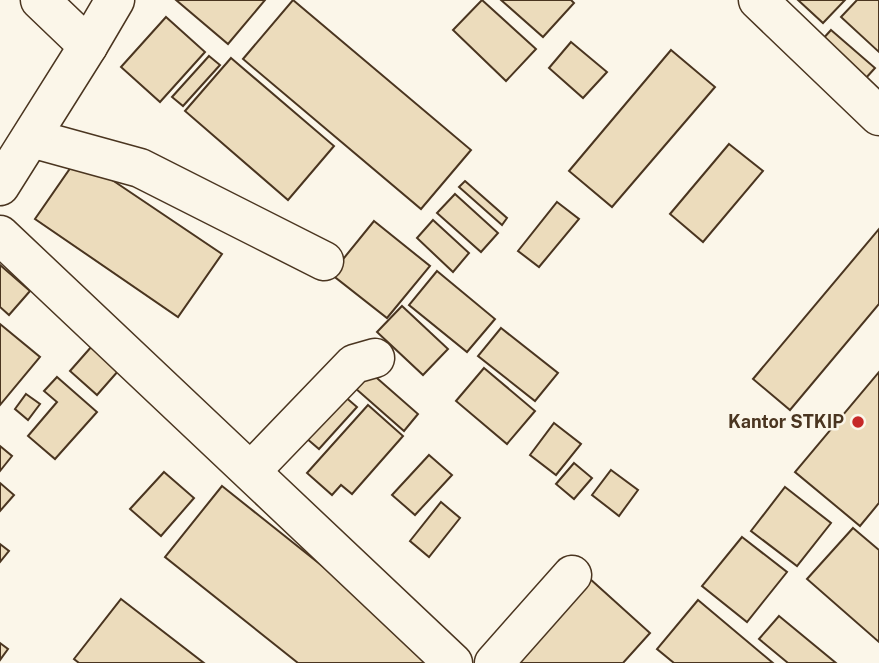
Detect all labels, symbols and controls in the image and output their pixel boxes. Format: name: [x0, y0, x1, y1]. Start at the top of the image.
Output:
place label: Kantor STKIP: [728, 411, 844, 432]
marker: Kantor STKIP: [850, 414, 866, 430]

